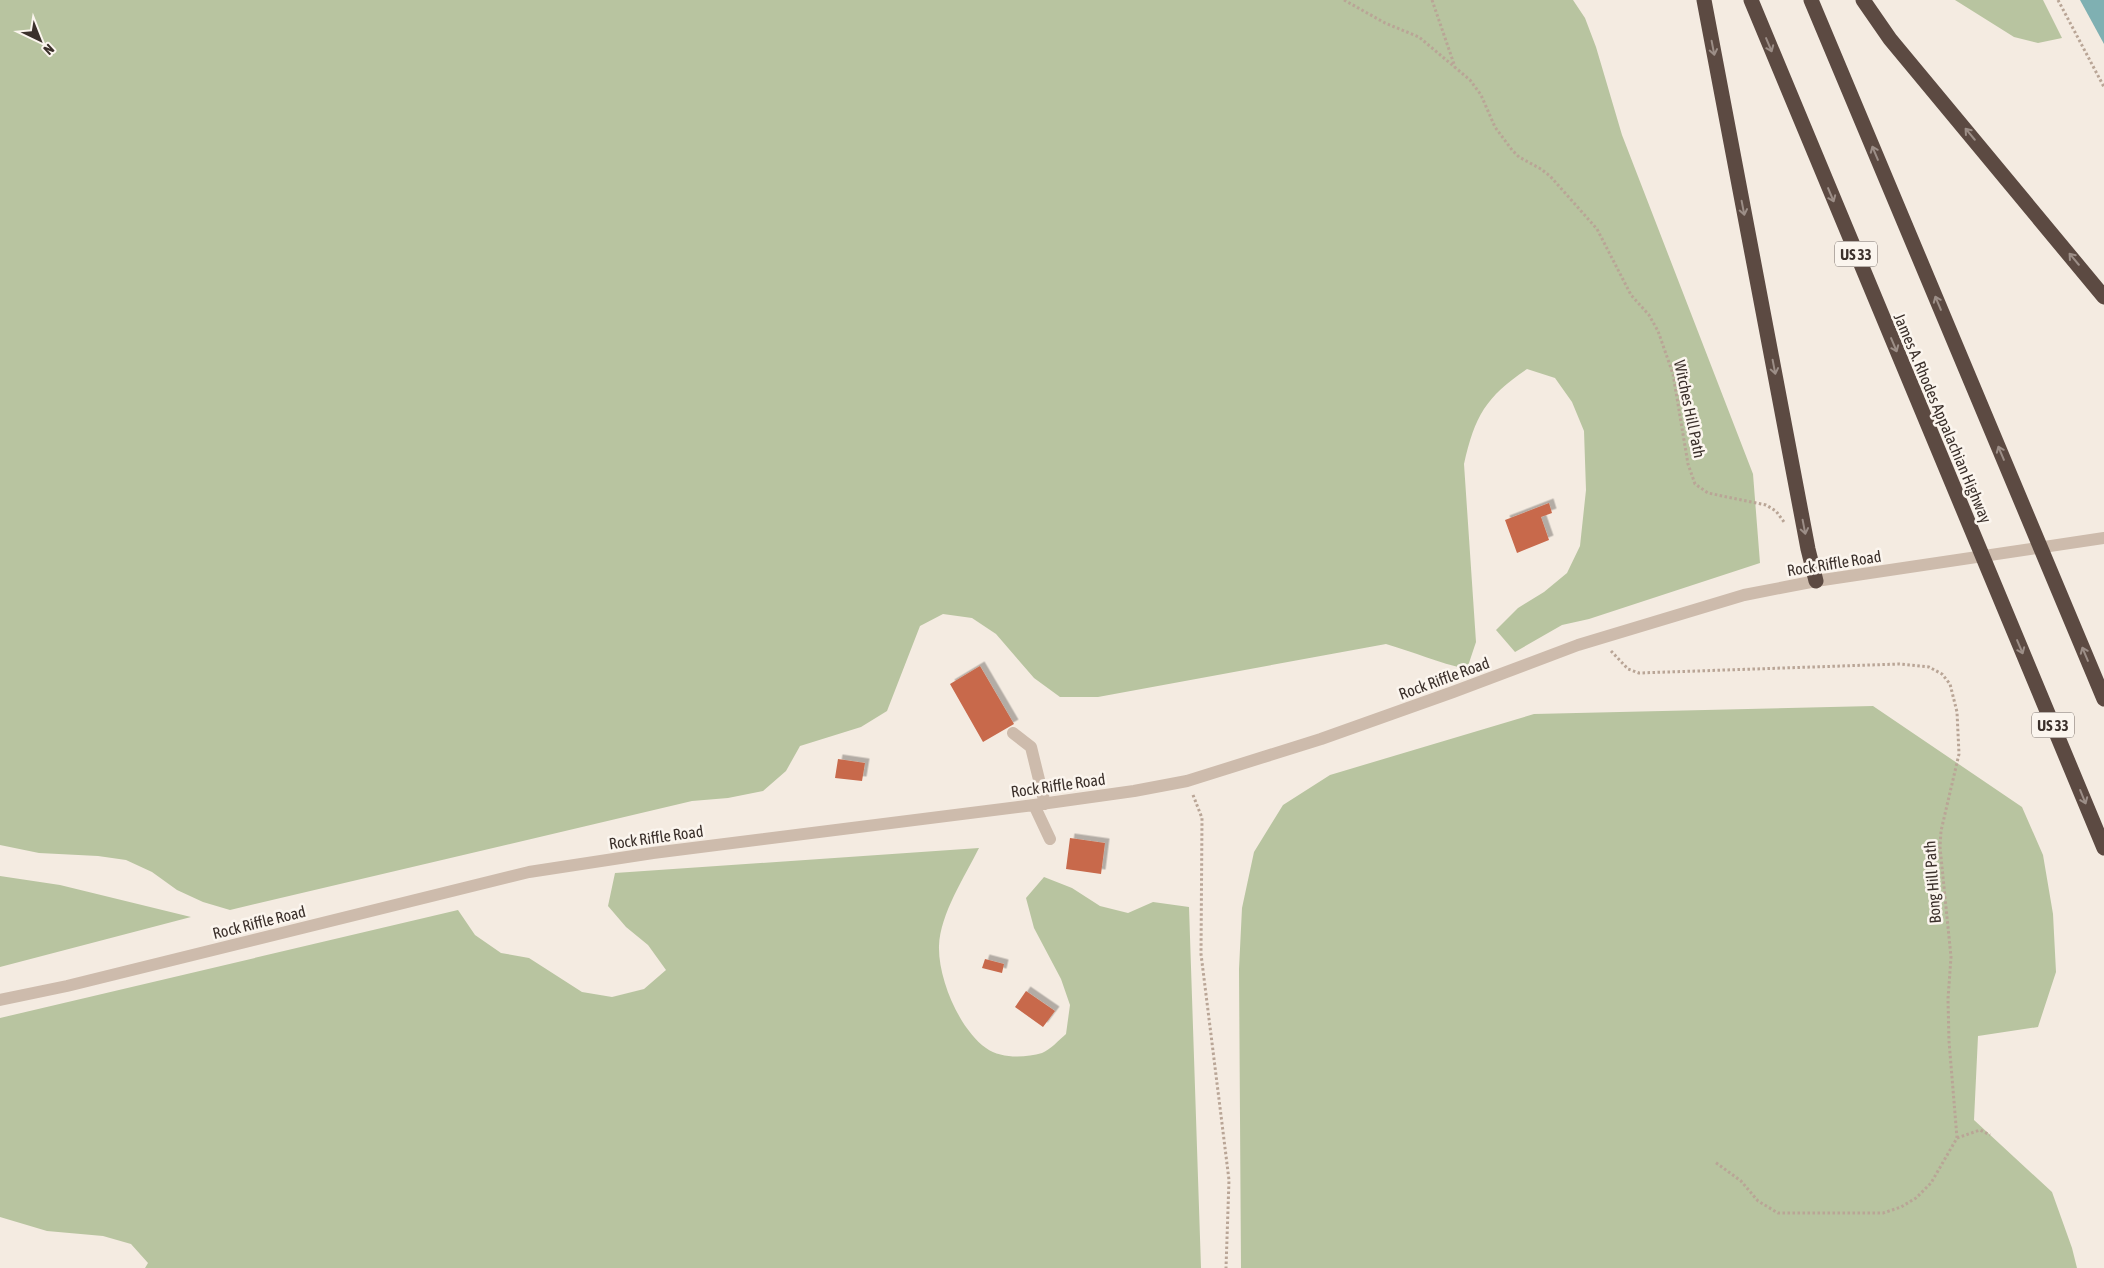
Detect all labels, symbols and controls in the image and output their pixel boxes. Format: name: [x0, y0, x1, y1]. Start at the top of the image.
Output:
north arrow: [15, 15, 65, 65]
one-way arrow: [1765, 37, 1775, 52]
one-way arrow: [1709, 40, 1719, 56]
text: N: [40, 41, 57, 58]
one-way arrow: [1964, 128, 1975, 141]
one-way arrow: [1870, 146, 1880, 161]
one-way arrow: [1827, 187, 1837, 202]
one-way arrow: [1739, 199, 1749, 215]
road number: US 33: [1835, 242, 1877, 266]
one-way arrow: [2068, 253, 2079, 266]
one-way arrow: [1933, 296, 1943, 311]
street label: James A. Rhodes Appalachian Highway: [1890, 310, 1996, 526]
one-way arrow: [1889, 337, 1899, 352]
street label: Witches Hill Path: [1671, 358, 1709, 460]
one-way arrow: [1769, 359, 1779, 375]
one-way arrow: [1996, 446, 2006, 461]
one-way arrow: [1799, 519, 1809, 535]
street label: Rock Riffle Road: [1786, 547, 1882, 579]
one-way arrow: [2016, 639, 2026, 654]
one-way arrow: [2080, 647, 2089, 662]
street label: Rock Riffle Road: [1396, 653, 1492, 703]
road number: US 33: [2032, 712, 2074, 738]
street label: Rock Riffle Road: [1010, 769, 1106, 801]
one-way arrow: [2078, 789, 2088, 804]
street label: Rock Riffle Road: [608, 821, 704, 853]
street label: Bong Hill Path: [1920, 840, 1945, 924]
street label: Rock Riffle Road: [211, 902, 307, 942]

